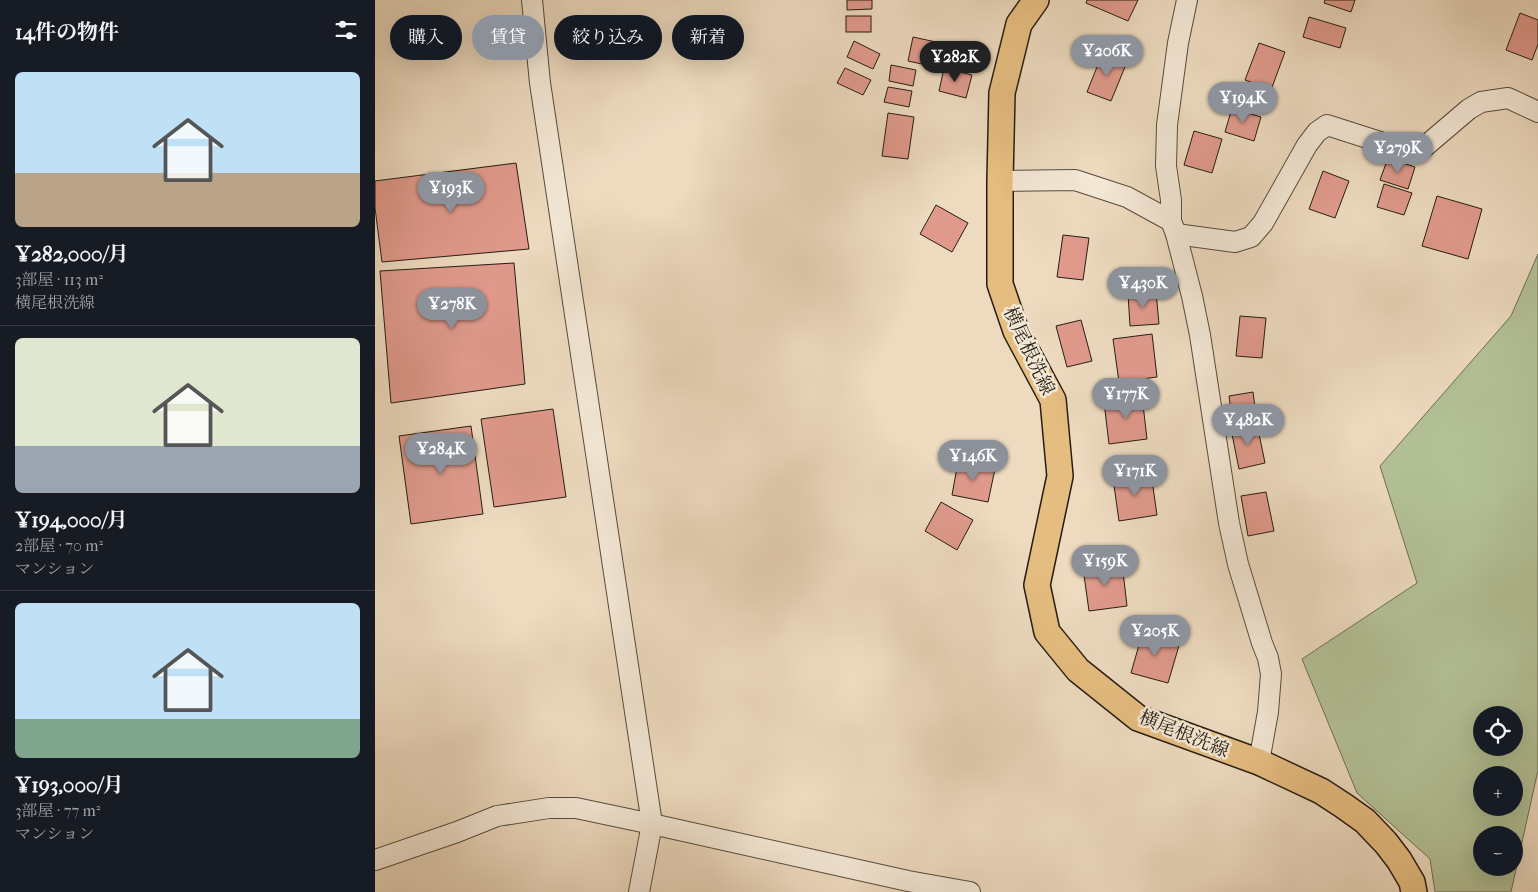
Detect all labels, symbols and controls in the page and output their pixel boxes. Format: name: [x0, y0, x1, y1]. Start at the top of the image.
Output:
chip: 購入: [390, 15, 462, 60]
chip: 賃貸: [472, 15, 544, 60]
chip: 絞り込み: [554, 15, 662, 60]
chip: 新着: [672, 15, 744, 60]
icon: filters: [332, 16, 360, 44]
text: 14件の物件: [15, 20, 119, 44]
pin: ¥206K: [1072, 34, 1142, 77]
pin: ¥282K: [920, 41, 990, 83]
text: ¥206K: [1082, 41, 1132, 60]
text: ¥282K: [931, 47, 979, 66]
pin: ¥194K: [1208, 82, 1278, 124]
text: ¥194K: [1219, 88, 1267, 107]
icon: home: [143, 105, 233, 195]
pin: ¥279K: [1363, 132, 1433, 174]
text: ¥279K: [1374, 138, 1422, 157]
pin: ¥193K: [416, 172, 486, 214]
text: ¥193K: [429, 178, 473, 197]
text: ¥282,000/月: [15, 242, 129, 266]
pin: ¥430K: [1108, 266, 1178, 309]
text: 3部屋 · 113 m²: [15, 270, 103, 289]
text: ¥430K: [1119, 273, 1167, 292]
pin: ¥278K: [417, 288, 487, 330]
text: 横尾根洗線: [15, 293, 95, 312]
text: ¥278K: [428, 294, 476, 313]
street label: 横尾根洗線: [999, 303, 1059, 399]
icon: home: [143, 370, 233, 460]
pin: ¥177K: [1091, 378, 1161, 420]
text: ¥177K: [1103, 384, 1149, 403]
pin: ¥482K: [1213, 404, 1283, 446]
text: ¥482K: [1223, 410, 1273, 429]
pin: ¥284K: [406, 432, 476, 475]
text: ¥284K: [416, 439, 466, 458]
pin: ¥146K: [938, 440, 1008, 482]
text: ¥146K: [949, 446, 997, 465]
pin: ¥171K: [1100, 454, 1170, 497]
text: ¥171K: [1113, 461, 1157, 480]
text: ¥194,000/月: [15, 508, 128, 532]
text: 2部屋 · 70 m²: [15, 536, 103, 555]
pin: ¥159K: [1070, 544, 1140, 587]
text: ¥159K: [1082, 551, 1128, 570]
text: マンション: [15, 559, 94, 578]
pin: ¥205K: [1120, 614, 1190, 657]
text: ¥205K: [1131, 621, 1179, 640]
icon: home: [143, 635, 233, 725]
street label: 横尾根洗線: [1136, 706, 1232, 762]
map controls: [1473, 706, 1523, 876]
button: locate: [1473, 706, 1523, 756]
button: +: [1473, 766, 1523, 816]
text: ¥193,000/月: [15, 773, 124, 797]
text: 3部屋 · 77 m²: [15, 801, 100, 820]
text: マンション: [15, 824, 94, 843]
button: −: [1473, 826, 1523, 876]

